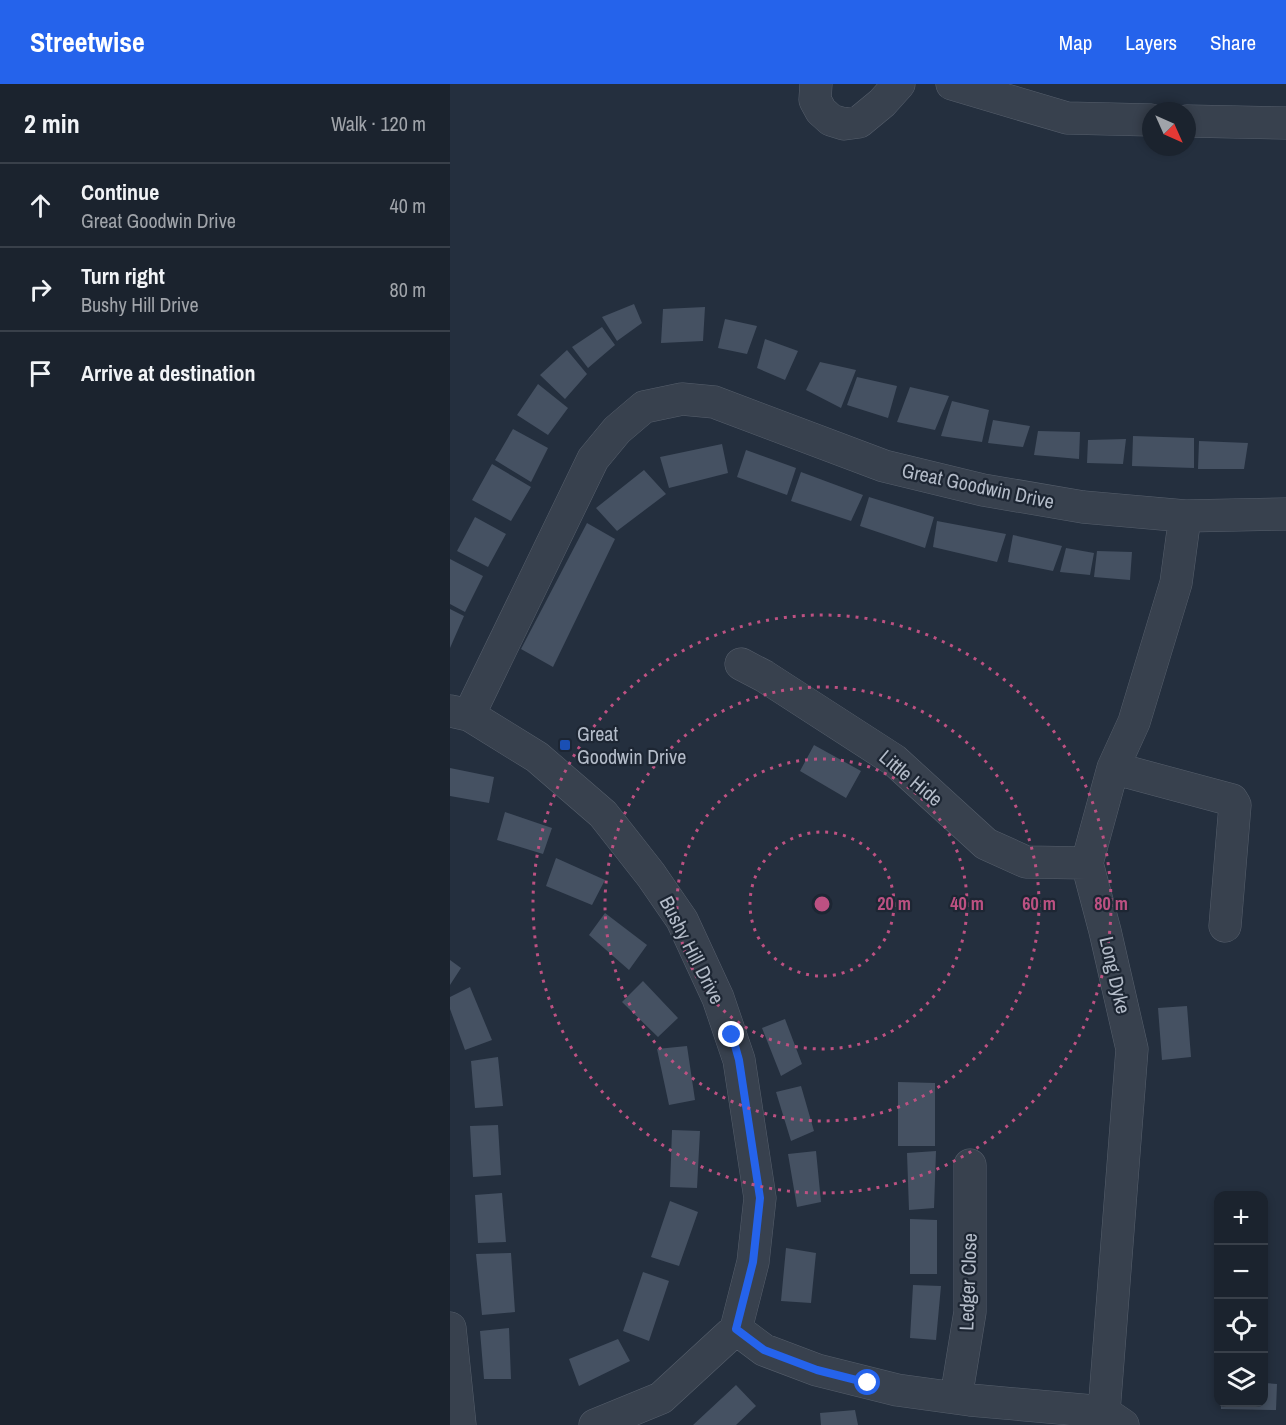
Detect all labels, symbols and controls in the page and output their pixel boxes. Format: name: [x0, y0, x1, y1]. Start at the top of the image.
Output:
text: Streetwise: [30, 23, 145, 61]
text: Map: [1059, 28, 1092, 57]
text: Layers: [1125, 28, 1177, 57]
text: Share: [1210, 28, 1256, 57]
north arrow: [1142, 102, 1196, 156]
text: 2 min: [24, 106, 80, 141]
text: Walk · 120 m: [331, 110, 426, 137]
text: Continue: [81, 177, 159, 207]
icon: ahead: [24, 189, 57, 222]
text: 40 m: [390, 192, 426, 219]
text: Great Goodwin Drive: [81, 207, 236, 234]
text: Turn right: [81, 261, 165, 291]
icon: right: [24, 273, 57, 306]
text: 80 m: [390, 276, 426, 303]
text: Bushy Hill Drive: [81, 291, 199, 318]
icon: arrive: [24, 357, 57, 390]
text: Arrive at destination: [81, 358, 255, 388]
street label: Great Goodwin Drive: [900, 456, 1057, 515]
place label: Great Goodwin Drive: [577, 720, 686, 770]
marker: Great Goodwin Drive: [558, 738, 572, 752]
street label: Little Hide: [874, 743, 949, 812]
street label: Bushy Hill Drive: [654, 891, 731, 1008]
text: 20 m: [877, 891, 911, 916]
text: 40 m: [950, 891, 984, 916]
text: 60 m: [1022, 891, 1056, 916]
text: 80 m: [1094, 891, 1128, 916]
centre of rings: [812, 894, 832, 914]
street label: Long Dyke: [1094, 934, 1137, 1016]
route end: [718, 1021, 744, 1047]
map controls: [1214, 1191, 1268, 1407]
button: +: [1214, 1191, 1268, 1245]
street label: Ledger Close: [952, 1233, 983, 1331]
button: −: [1214, 1245, 1268, 1299]
button: locate: [1214, 1299, 1268, 1353]
button: layers: [1214, 1353, 1268, 1407]
route start: [854, 1369, 880, 1395]

